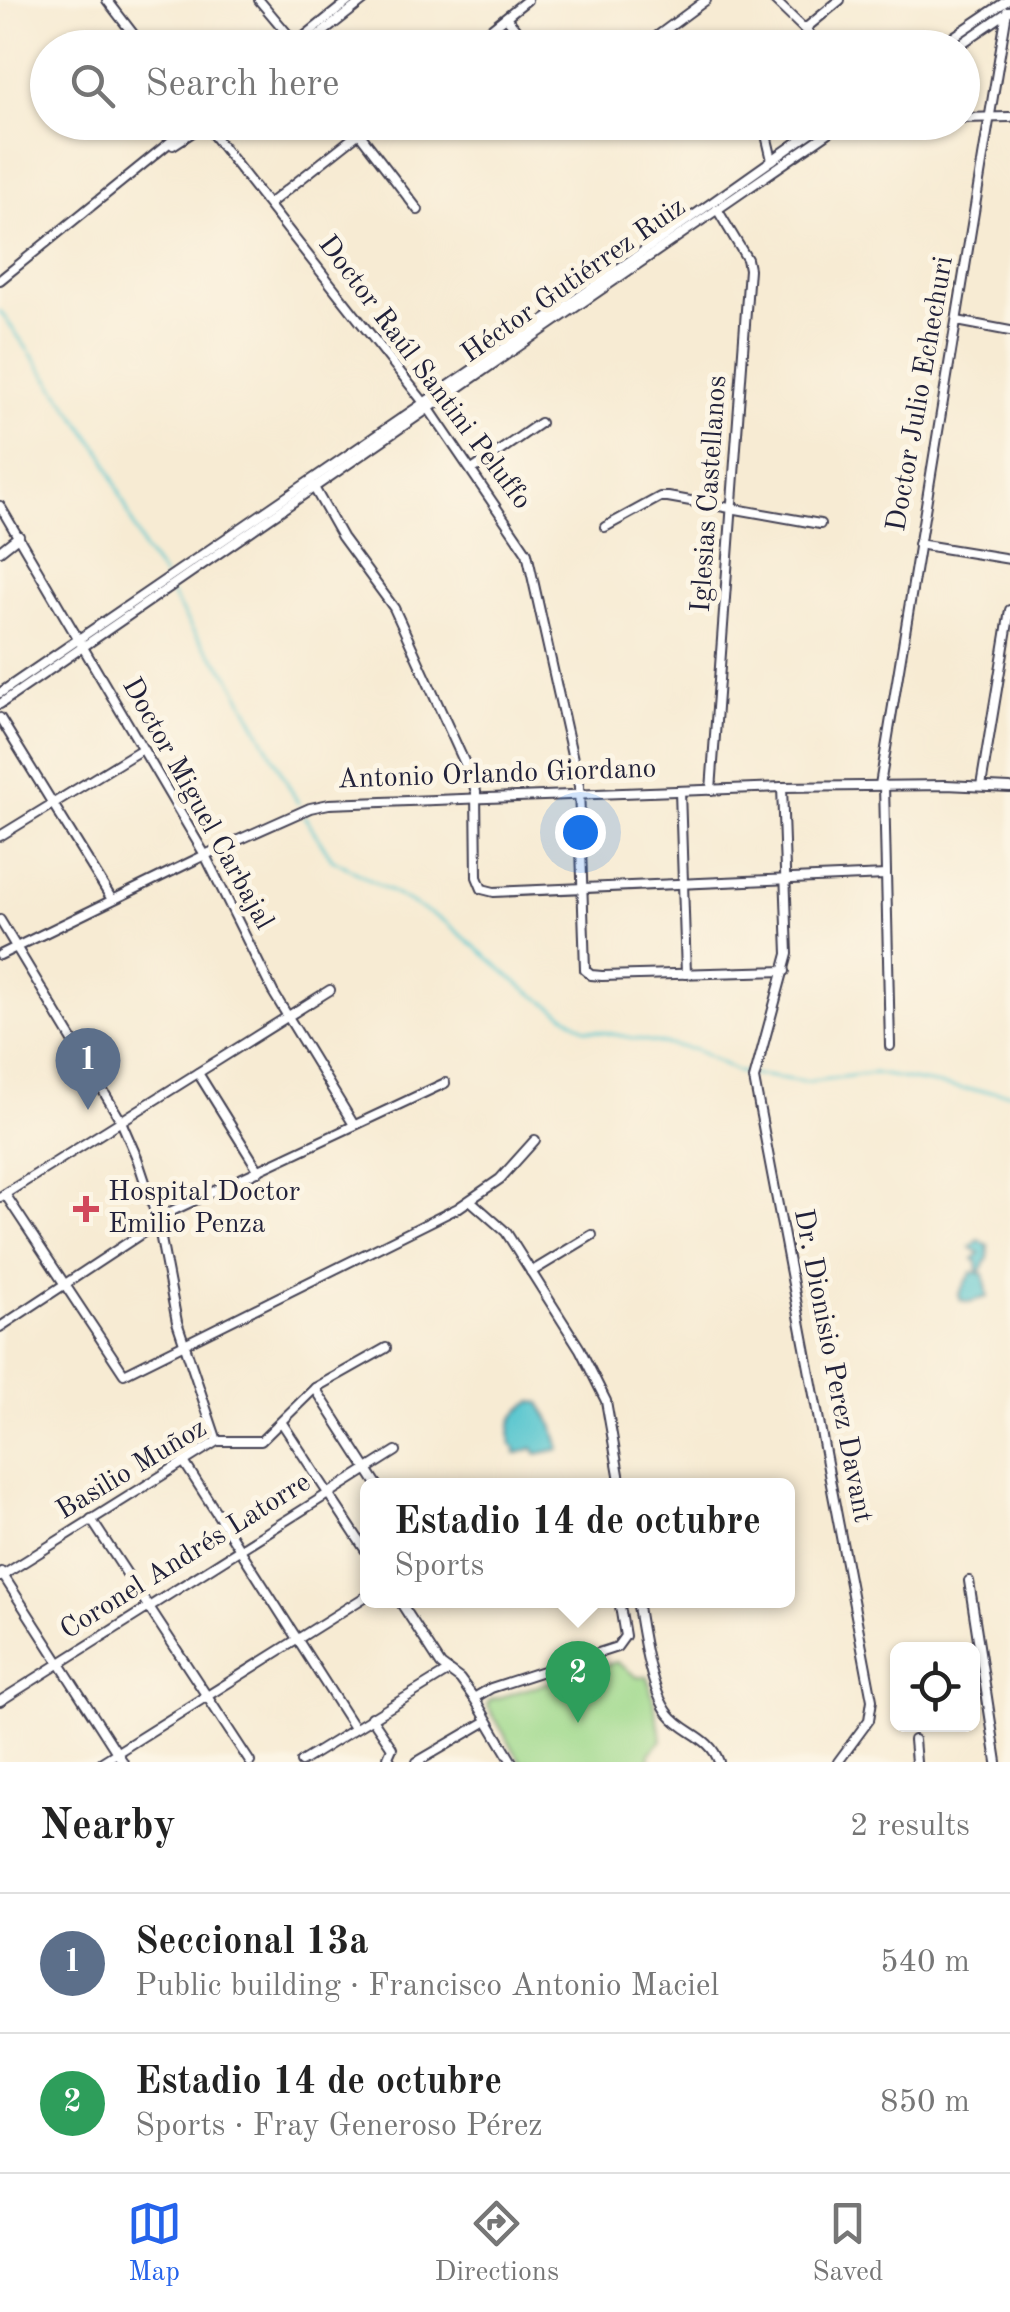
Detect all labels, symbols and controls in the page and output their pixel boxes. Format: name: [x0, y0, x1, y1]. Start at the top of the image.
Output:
search box: [30, 30, 980, 140]
icon: search: [65, 58, 120, 113]
text: Search here: [145, 66, 340, 104]
street label: Héctor Gutiérrez Ruiz: [457, 193, 691, 369]
street label: Doctor Raúl Santini Peluffo: [312, 231, 536, 515]
street label: Doctor Julio Echechuri: [883, 254, 959, 534]
street label: Iglesias Castellanos: [688, 374, 732, 614]
street label: Doctor Miguel Carbajal: [116, 673, 278, 935]
street label: Antonio Orlando Giordano: [337, 755, 657, 795]
your location: [555, 807, 606, 858]
pin: 1: [56, 1028, 120, 1110]
place label: Hospital Doctor Emilio Penza: [108, 1179, 300, 1239]
marker: Hospital Doctor Emilio Penza: [73, 1196, 99, 1222]
street label: Dr. Dionisio Perez Davant: [788, 1207, 876, 1525]
street label: Basilio Muñoz: [52, 1414, 212, 1526]
street label: Coronel Andrés Latorre: [56, 1469, 316, 1645]
popup: [360, 1478, 795, 1608]
text: Estadio 14 de octubre: [394, 1504, 761, 1542]
text: Sports: [394, 1551, 484, 1583]
pin: 2: [546, 1640, 610, 1723]
map controls: [890, 1642, 980, 1732]
button: locate: [890, 1642, 980, 1732]
text: Nearby: [40, 1806, 176, 1848]
text: 2 results: [850, 1811, 970, 1843]
text: Seccional 13a: [135, 1924, 369, 1962]
text: 1: [63, 1947, 82, 1979]
text: 540 m: [880, 1947, 970, 1979]
text: Public building · Francisco Antonio Maciel: [135, 1971, 719, 2003]
text: Estadio 14 de octubre: [135, 2064, 502, 2102]
text: 2: [63, 2087, 82, 2119]
text: 850 m: [880, 2087, 970, 2119]
text: Sports · Fray Generoso Pérez: [135, 2111, 543, 2143]
tab: Map: [127, 2196, 182, 2291]
tab: Directions: [435, 2196, 559, 2291]
tab: Saved: [812, 2196, 883, 2291]

